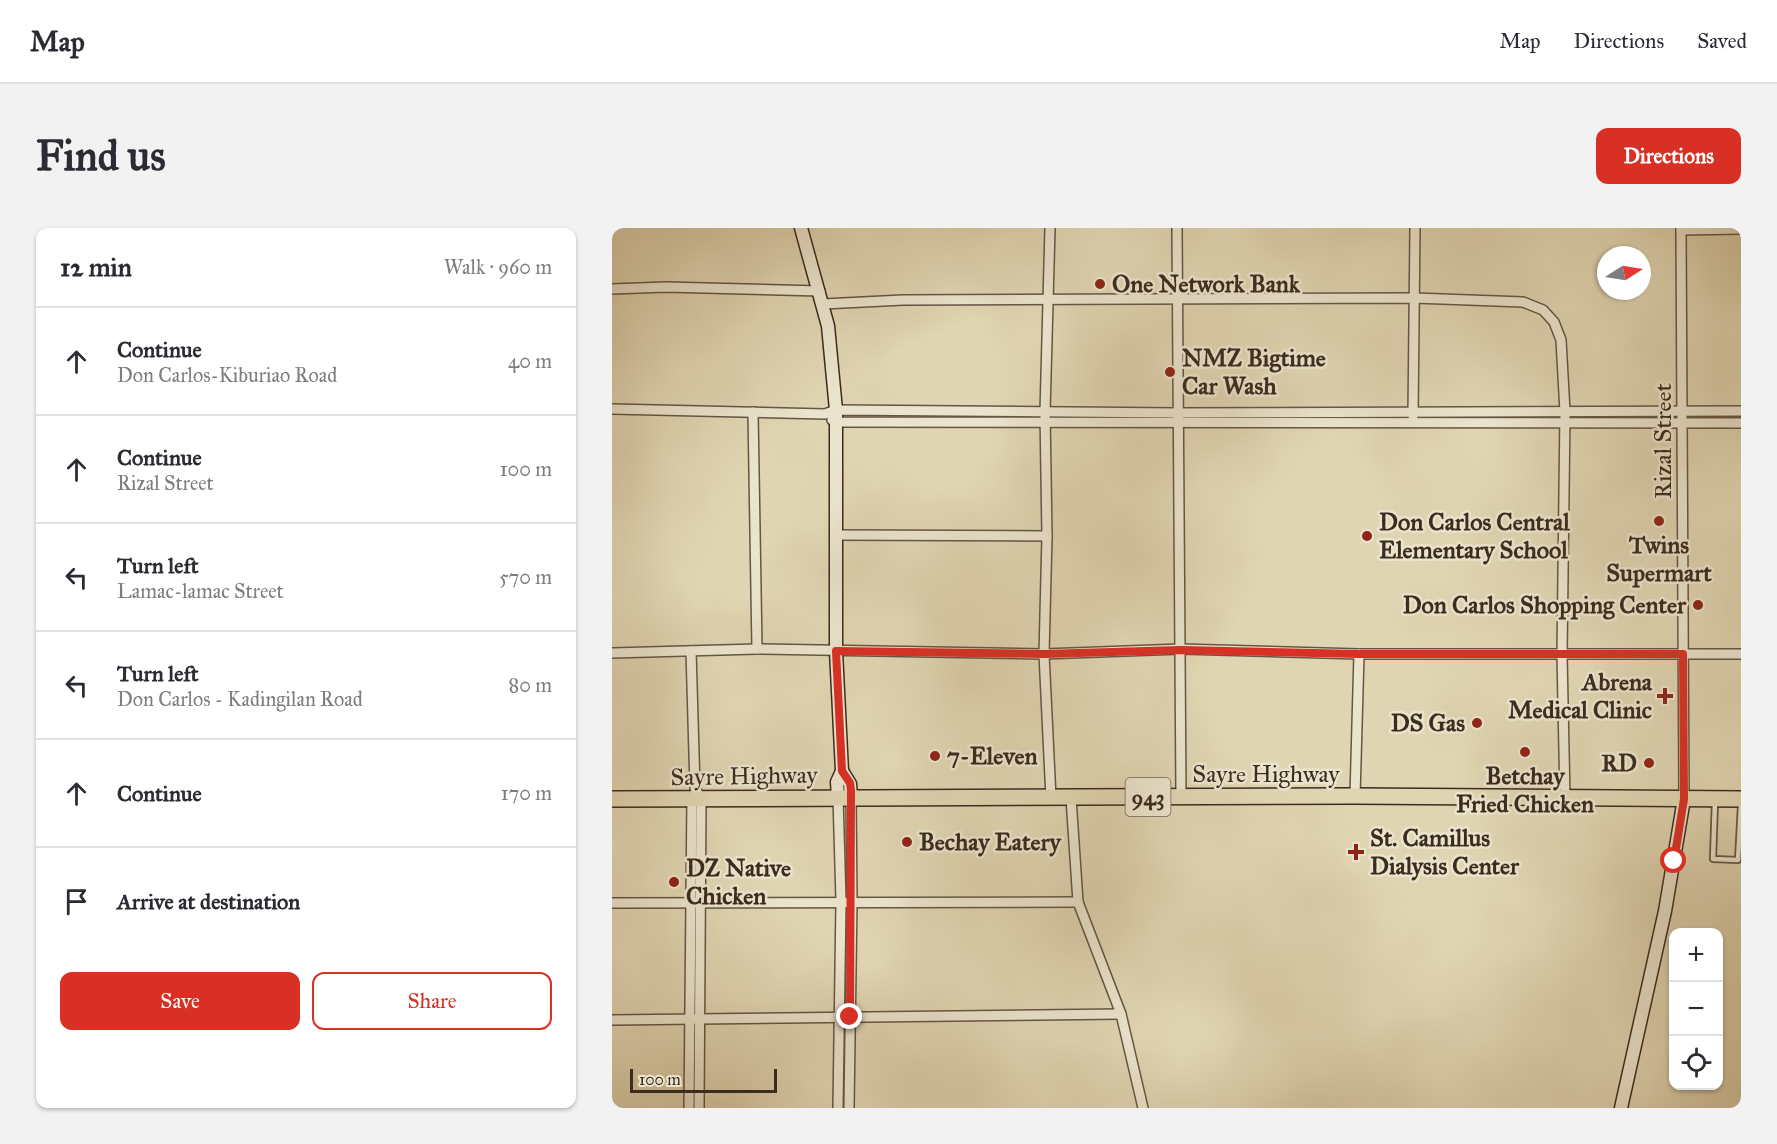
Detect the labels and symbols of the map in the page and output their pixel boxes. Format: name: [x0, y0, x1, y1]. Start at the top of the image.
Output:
north arrow: [1597, 246, 1651, 300]
place label: One Network Bank: [1112, 269, 1301, 299]
marker: One Network Bank: [1093, 277, 1107, 291]
place label: NMZ Bigtime Car Wash: [1182, 343, 1326, 401]
marker: NMZ Bigtime Car Wash: [1163, 365, 1177, 379]
street label: Rizal Street: [1648, 383, 1678, 499]
place label: Don Carlos Central Elementary School: [1379, 507, 1570, 565]
marker: Twins Supermart: [1652, 514, 1666, 528]
marker: Don Carlos Central Elementary School: [1360, 529, 1374, 543]
place label: Twins Supermart: [1606, 530, 1712, 588]
place label: Don Carlos Shopping Center: [1403, 590, 1687, 620]
marker: Don Carlos Shopping Center: [1691, 598, 1705, 612]
place label: Abrena Medical Clinic: [1508, 667, 1653, 725]
marker: Abrena Medical Clinic: [1656, 687, 1674, 705]
place label: DS Gas: [1391, 708, 1465, 738]
marker: DS Gas: [1470, 716, 1484, 730]
place label: 7-Eleven: [947, 741, 1037, 771]
marker: Betchay Fried Chicken: [1518, 745, 1532, 759]
place label: RD: [1601, 748, 1637, 778]
marker: 7-Eleven: [928, 749, 942, 763]
marker: RD: [1642, 756, 1656, 770]
street label: Sayre Highway: [1192, 759, 1340, 789]
street label: Sayre Highway: [670, 760, 819, 792]
place label: Betchay Fried Chicken: [1456, 761, 1594, 819]
road number: 943: [1126, 778, 1170, 816]
place label: St. Camillus Dialysis Center: [1370, 823, 1520, 881]
place label: Bechay Eatery: [919, 827, 1062, 857]
marker: Bechay Eatery: [900, 835, 914, 849]
marker: St. Camillus Dialysis Center: [1347, 843, 1365, 861]
route start: [1660, 847, 1686, 873]
place label: DZ Native Chicken: [686, 853, 791, 911]
marker: DZ Native Chicken: [667, 875, 681, 889]
route end: [836, 1003, 862, 1029]
scale bar: [630, 1066, 777, 1094]

